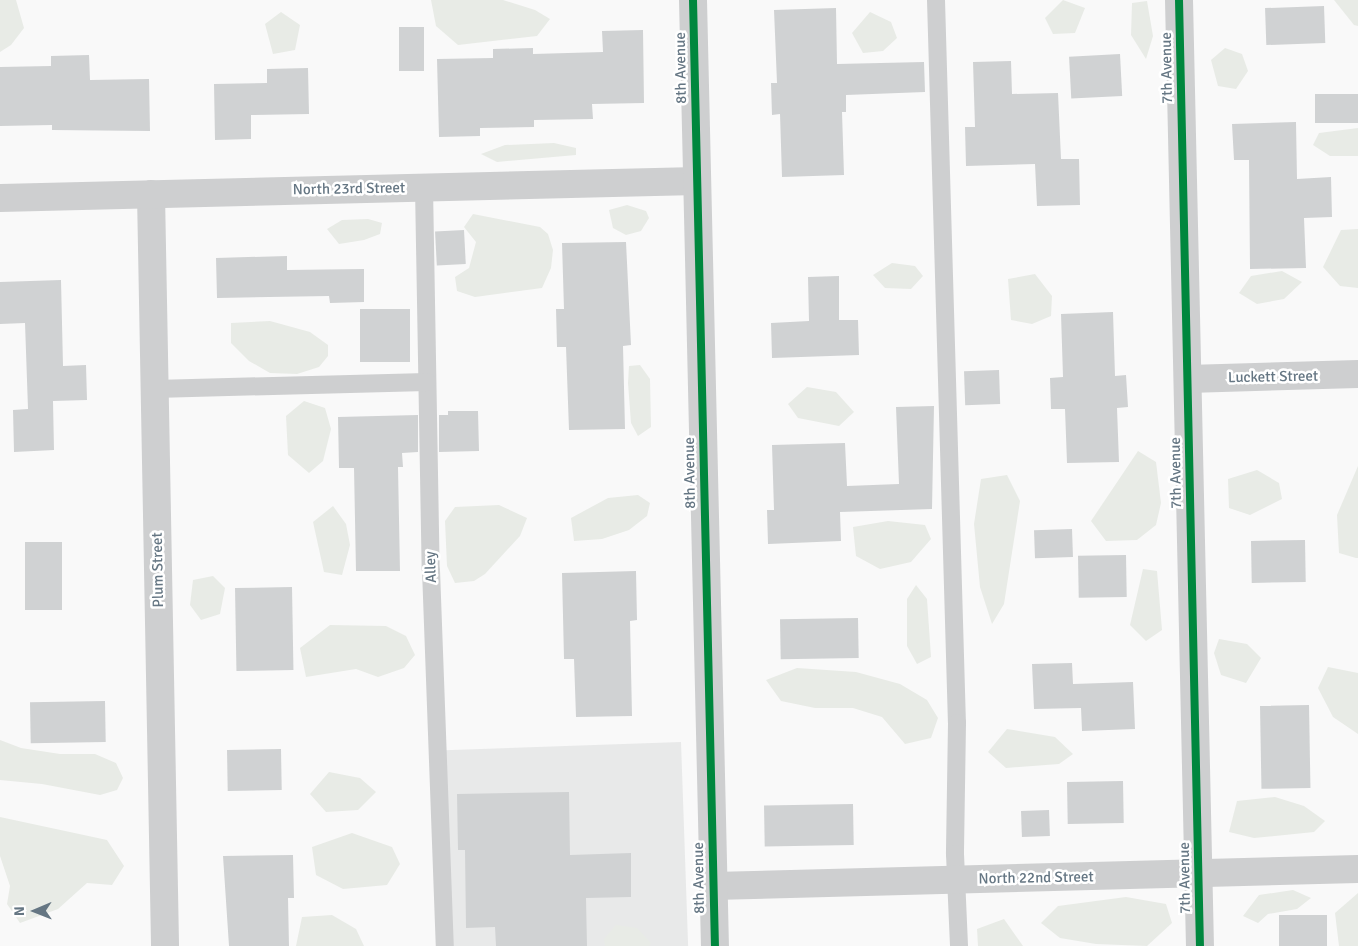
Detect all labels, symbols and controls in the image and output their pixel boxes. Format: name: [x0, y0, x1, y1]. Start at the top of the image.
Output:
street label: 8th Avenue: [671, 32, 691, 104]
street label: 7th Avenue: [1157, 32, 1177, 104]
street label: North 23rd Street: [293, 179, 405, 199]
street label: Luckett Street: [1228, 367, 1318, 387]
street label: 8th Avenue: [680, 437, 700, 509]
street label: 7th Avenue: [1166, 437, 1186, 509]
street label: Plum Street: [148, 532, 168, 608]
street label: Alley: [421, 551, 441, 583]
street label: 8th Avenue: [689, 842, 709, 914]
street label: 7th Avenue: [1175, 842, 1195, 914]
street label: North 22nd Street: [978, 868, 1094, 888]
north arrow: [10, 886, 60, 936]
text: N: [11, 906, 28, 916]

